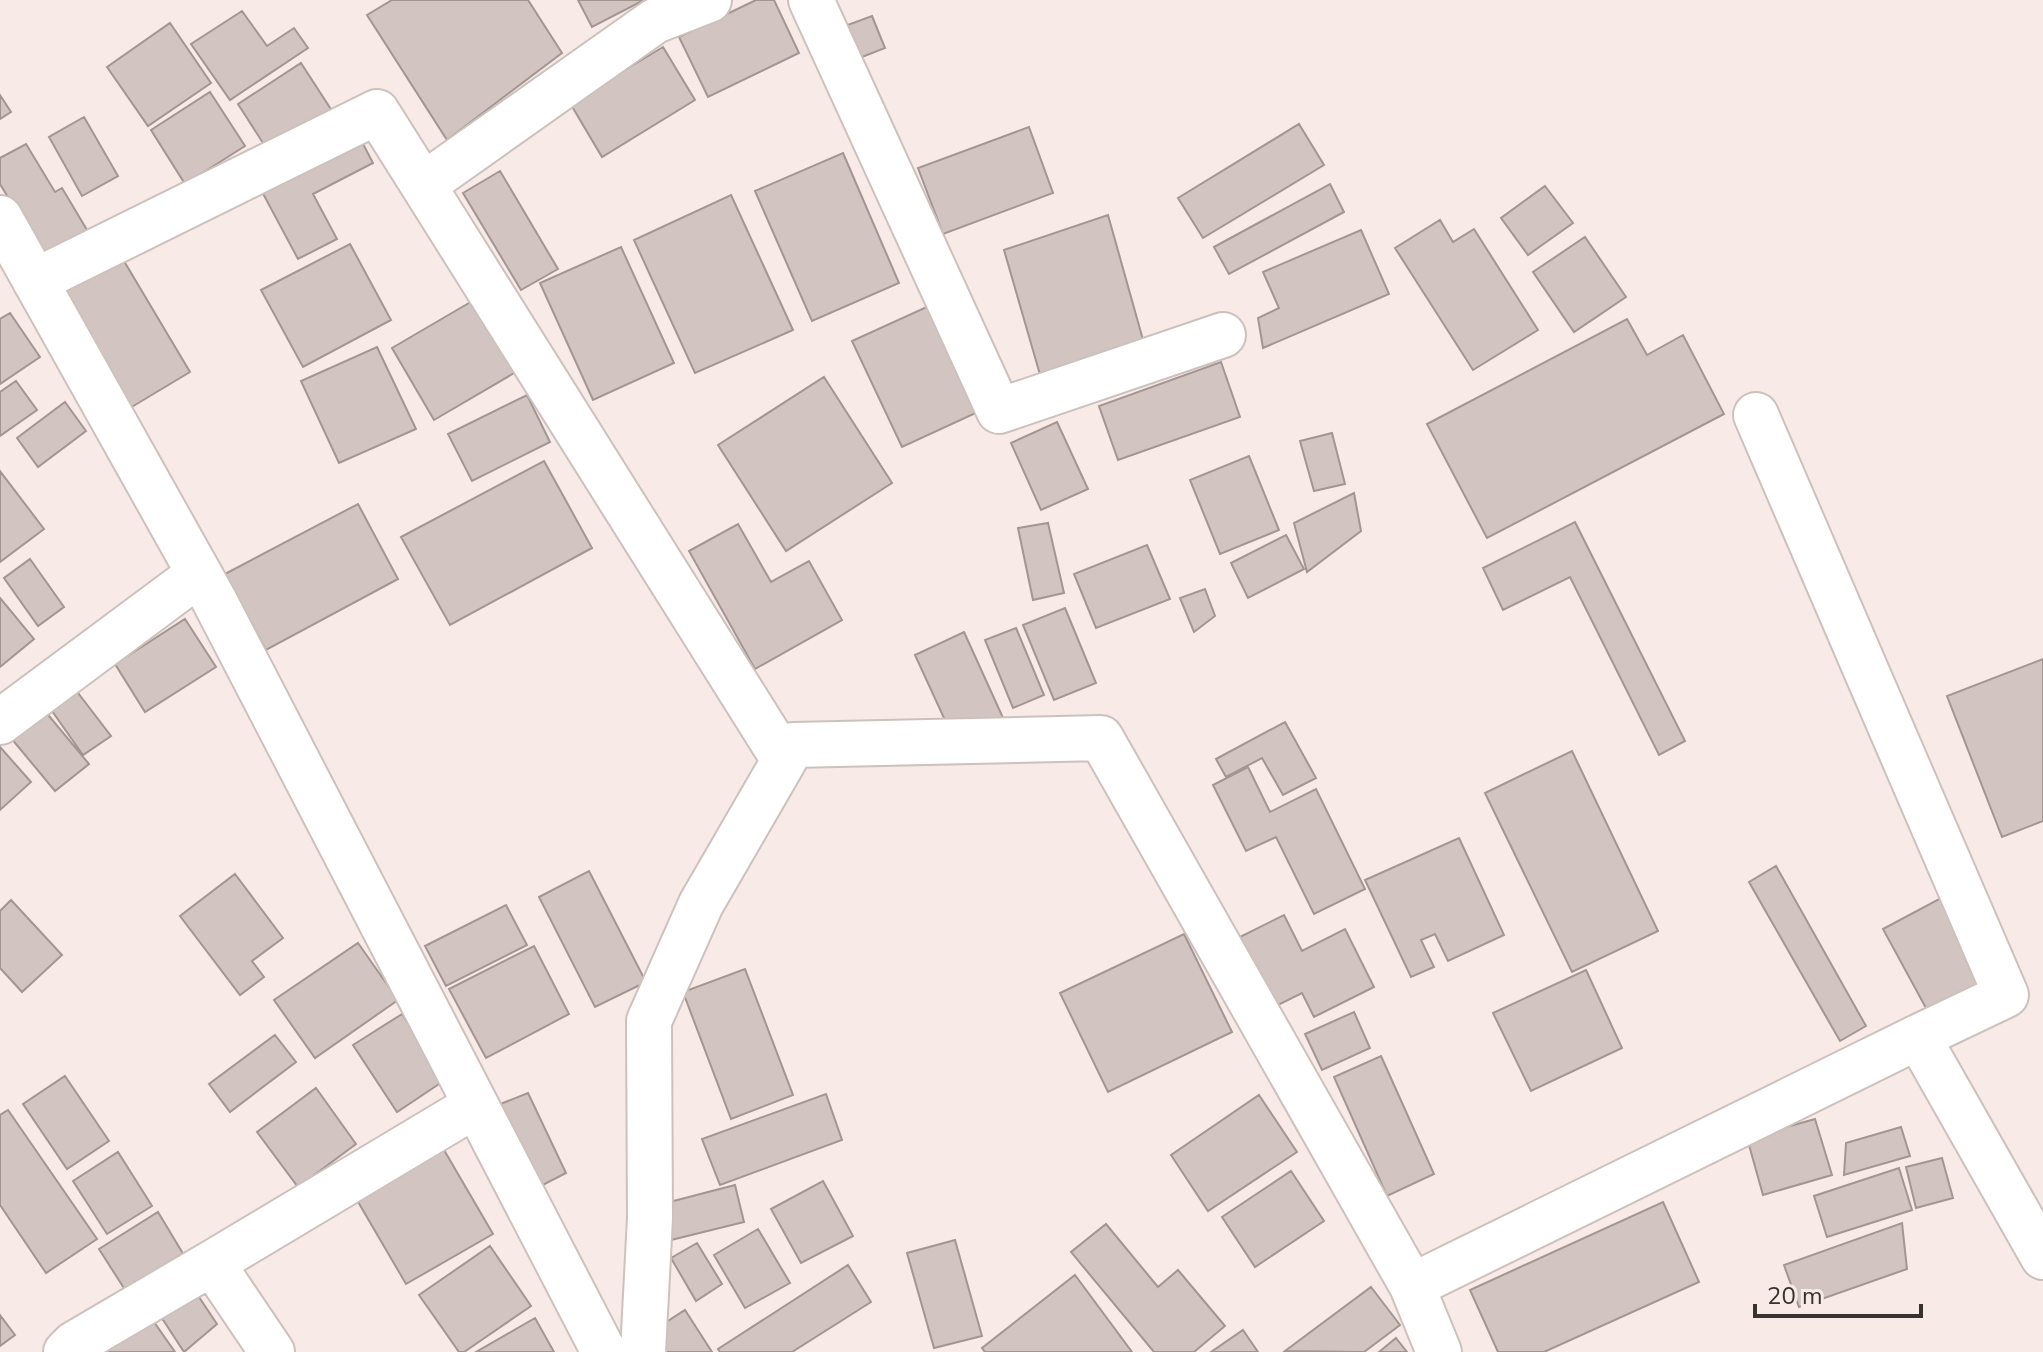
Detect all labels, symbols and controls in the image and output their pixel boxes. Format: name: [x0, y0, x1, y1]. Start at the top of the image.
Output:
scale bar: [1755, 1268, 1921, 1318]
text: 20 m: [1767, 1280, 1823, 1312]

